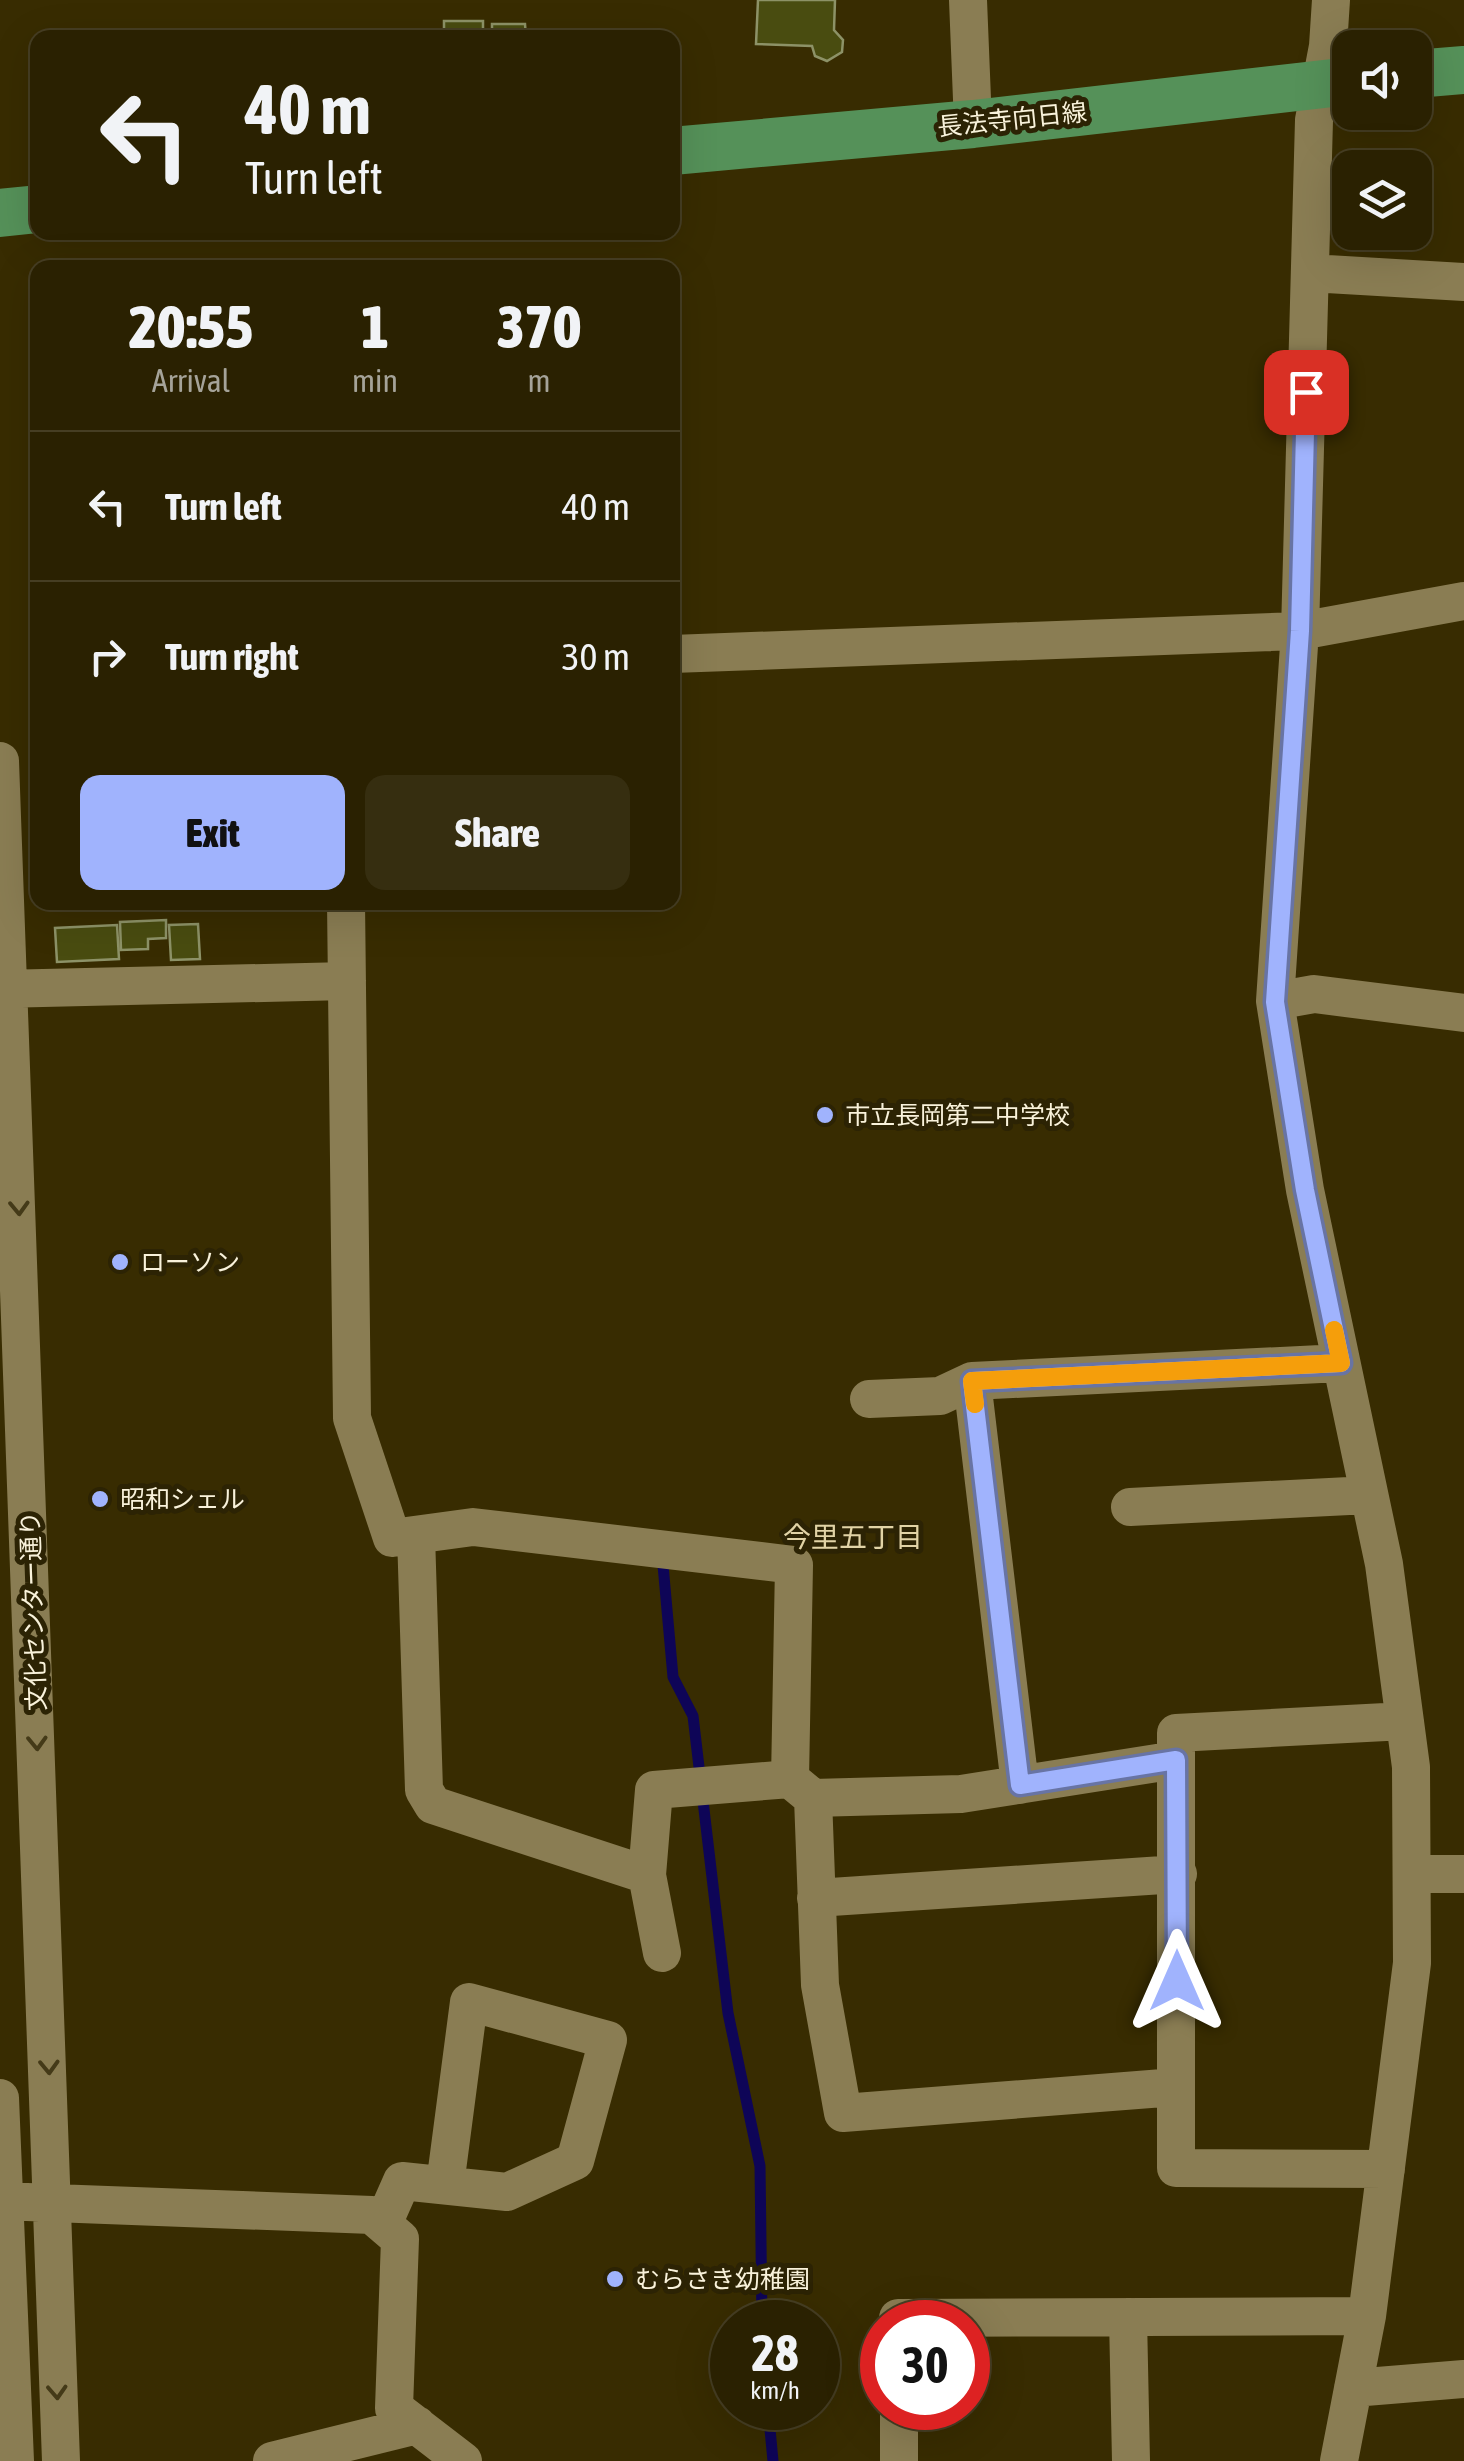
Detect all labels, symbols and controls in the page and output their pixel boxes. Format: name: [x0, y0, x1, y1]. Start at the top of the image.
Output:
map controls: [1332, 30, 1432, 250]
button: sound: [1332, 30, 1432, 130]
text: 40 m: [245, 69, 371, 149]
icon: left: [80, 70, 210, 200]
street label: 長法寺向日線: [936, 97, 1088, 141]
button: layers: [1332, 150, 1432, 250]
text: Turn left: [245, 152, 383, 204]
text: 20:55: [129, 292, 253, 361]
text: 1: [361, 292, 389, 361]
text: 370: [497, 292, 581, 361]
pin: [1264, 350, 1349, 435]
text: Arrival: [152, 362, 230, 399]
text: min: [352, 362, 398, 399]
text: m: [527, 362, 551, 399]
icon: arrive: [1279, 365, 1334, 420]
icon: left: [80, 479, 135, 534]
text: Turn left: [165, 485, 281, 528]
text: 40 m: [562, 485, 630, 528]
icon: right: [80, 629, 135, 684]
text: Turn right: [165, 635, 299, 678]
text: 30 m: [562, 635, 630, 678]
button: Exit: [80, 775, 345, 890]
button: Share: [365, 775, 630, 890]
place label: 市立長岡第二中学校: [845, 1101, 1070, 1129]
marker: 市立長岡第二中学校: [814, 1104, 836, 1126]
one-way arrow: [8, 1200, 29, 1216]
place label: ローソン: [140, 1248, 240, 1276]
marker: ローソン: [109, 1251, 131, 1273]
place label: 昭和シェル: [120, 1485, 245, 1513]
marker: 昭和シェル: [89, 1488, 111, 1510]
street label: 文化センター通り: [16, 1511, 50, 1711]
district label: 今里五丁目: [783, 1521, 923, 1553]
one-way arrow: [27, 1735, 48, 1751]
position arrow: [1125, 1929, 1229, 2033]
one-way arrow: [38, 2060, 59, 2076]
place label: むらさき幼稚園: [635, 2265, 810, 2293]
marker: むらさき幼稚園: [604, 2268, 626, 2290]
speed limit sign: 30: [860, 2300, 990, 2430]
text: 28: [751, 2324, 798, 2382]
text: km/h: [750, 2376, 800, 2404]
one-way arrow: [46, 2385, 67, 2401]

